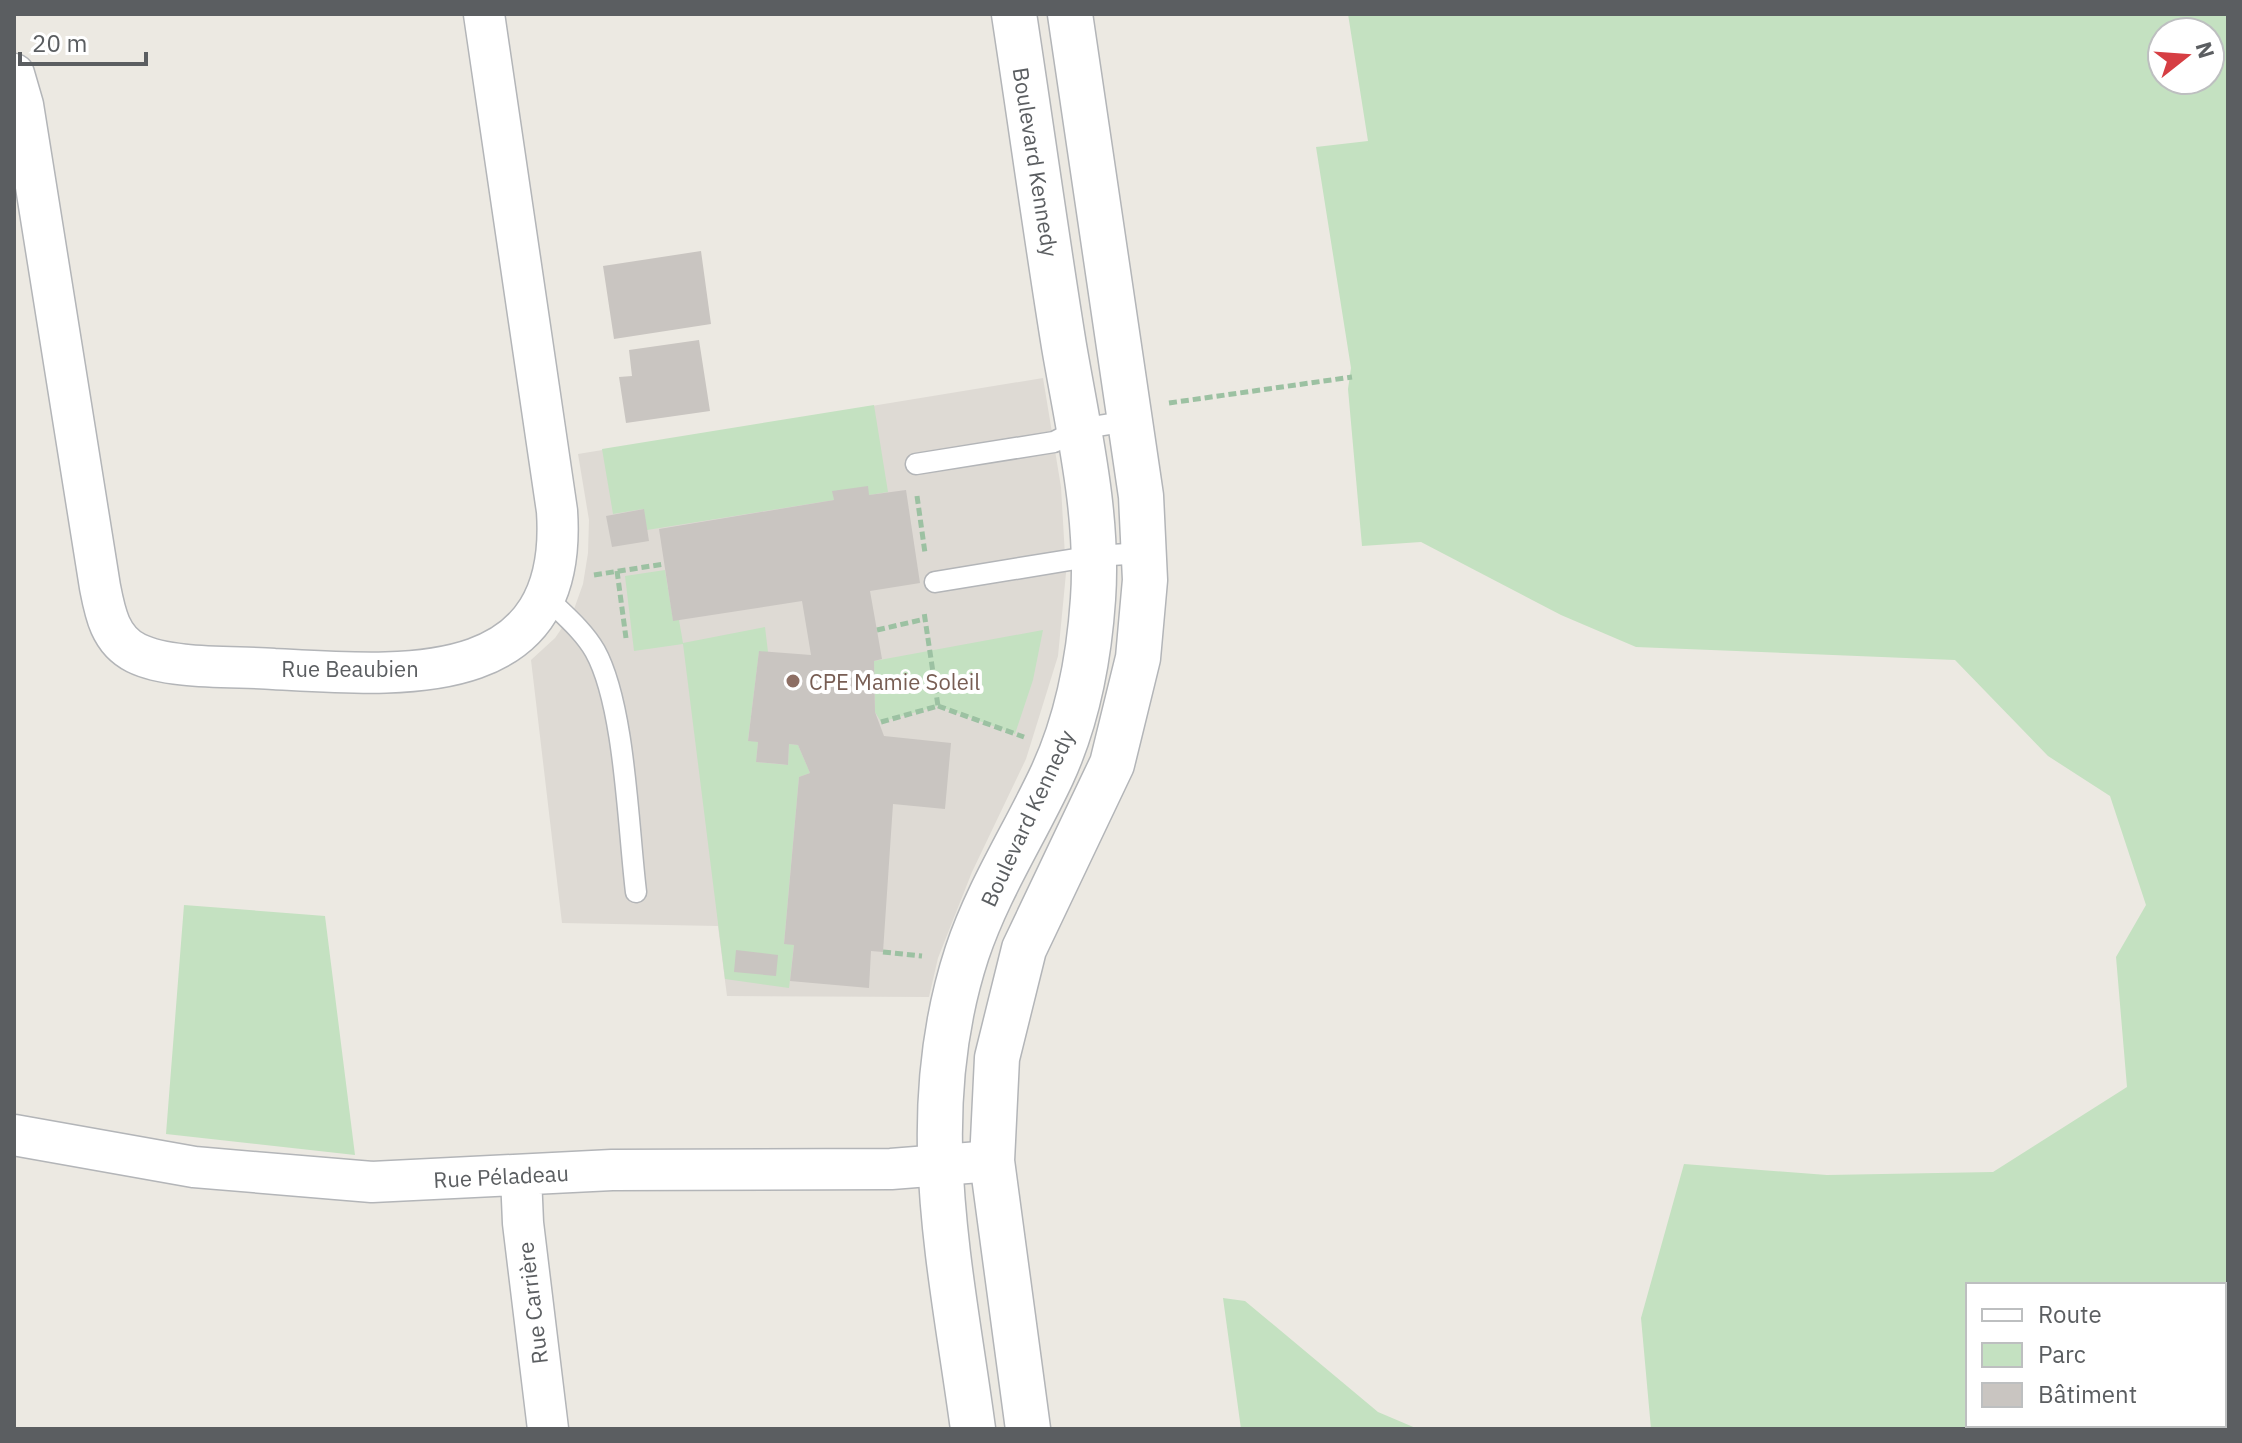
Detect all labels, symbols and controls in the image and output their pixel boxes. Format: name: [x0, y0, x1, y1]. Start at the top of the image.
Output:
scale bar: [20, 16, 146, 66]
north arrow: [2146, 16, 2226, 96]
text: 20 m: [32, 27, 87, 59]
text: N: [2189, 38, 2222, 62]
street label: Boulevard Kennedy: [1007, 65, 1065, 259]
street label: Rue Beaubien: [281, 654, 419, 683]
place label: CPE Mamie Soleil: [809, 667, 980, 696]
marker: CPE Mamie Soleil: [784, 672, 802, 690]
street label: Boulevard Kennedy: [973, 725, 1081, 911]
street label: Rue Péladeau: [433, 1158, 569, 1194]
street label: Rue Carrière: [510, 1240, 554, 1366]
legend: [1966, 1283, 2226, 1427]
text: Route: [2038, 1298, 2102, 1330]
text: Parc: [2038, 1338, 2086, 1370]
text: Bâtiment: [2038, 1378, 2137, 1410]

